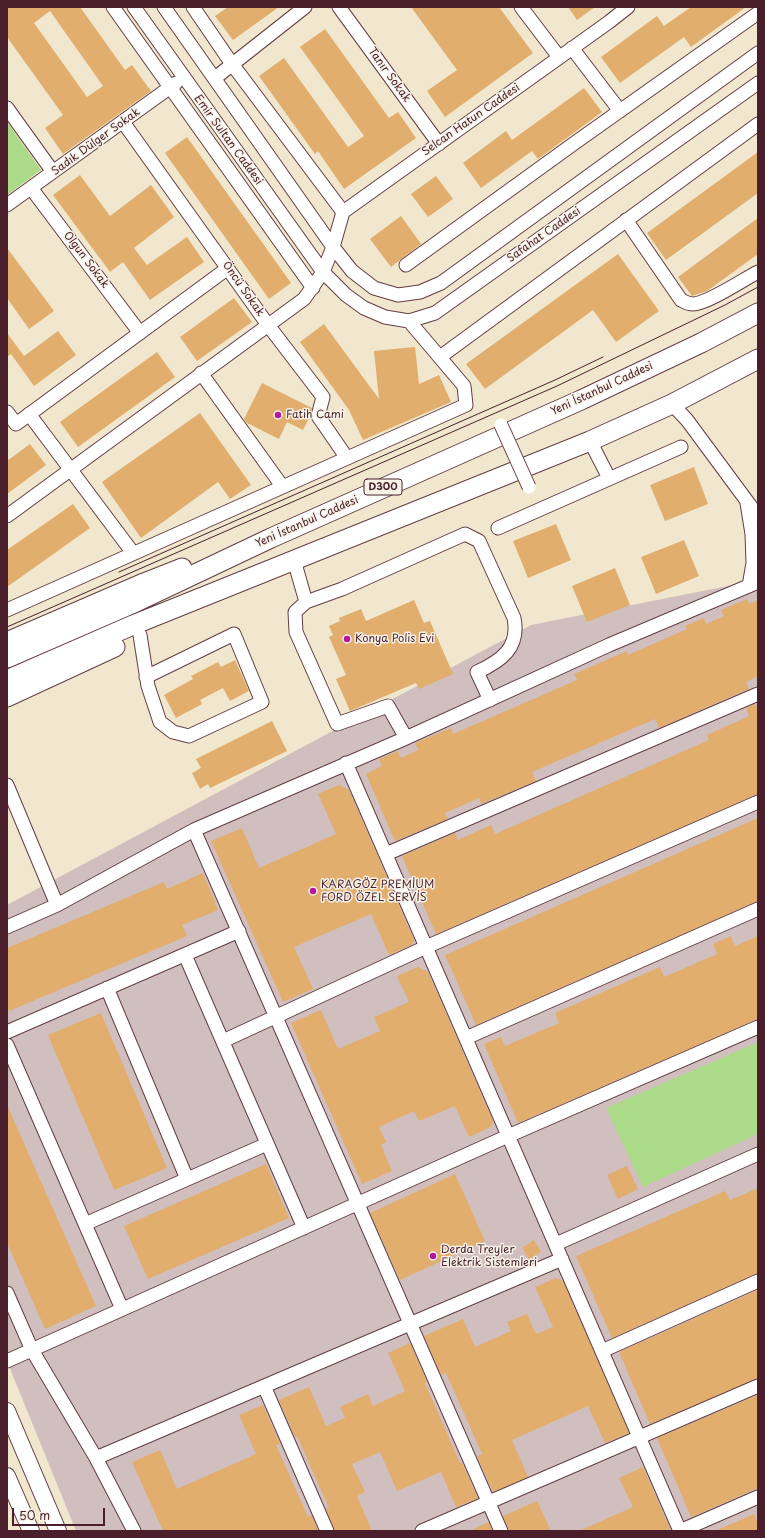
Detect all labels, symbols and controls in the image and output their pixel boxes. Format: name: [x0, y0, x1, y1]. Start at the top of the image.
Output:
street label: Tanır Sokak: [365, 45, 413, 105]
street label: Selcan Hatun Caddesi: [419, 81, 523, 159]
street label: Emir Sultan Caddesi: [191, 92, 265, 188]
street label: Sadık Dülger Sokak: [49, 106, 143, 178]
street label: Safahat Caddesi: [505, 205, 583, 265]
street label: Olgun Sokak: [60, 229, 112, 291]
street label: Öncü Sokak: [219, 259, 267, 319]
street label: Yeni İstanbul Caddesi: [549, 360, 655, 418]
place label: Fatih Cami: [286, 408, 344, 422]
marker: Fatih Cami: [273, 410, 283, 420]
road number: D300: [364, 479, 402, 495]
street label: Yeni İstanbul Caddesi: [254, 493, 360, 551]
place label: Konya Polis Evi: [355, 632, 434, 646]
marker: Konya Polis Evi: [342, 634, 352, 644]
place label: KARAGÖZ PREMİUM FORD ÖZEL SERVİS: [321, 878, 434, 904]
marker: KARAGÖZ PREMİUM FORD ÖZEL SERVİS: [308, 886, 318, 896]
place label: Derda Treyler Elektrik Sistemleri: [441, 1243, 537, 1269]
marker: Derda Treyler Elektrik Sistemleri: [428, 1251, 438, 1261]
scale bar: [14, 1500, 107, 1526]
text: 50 m: [19, 1506, 50, 1524]

